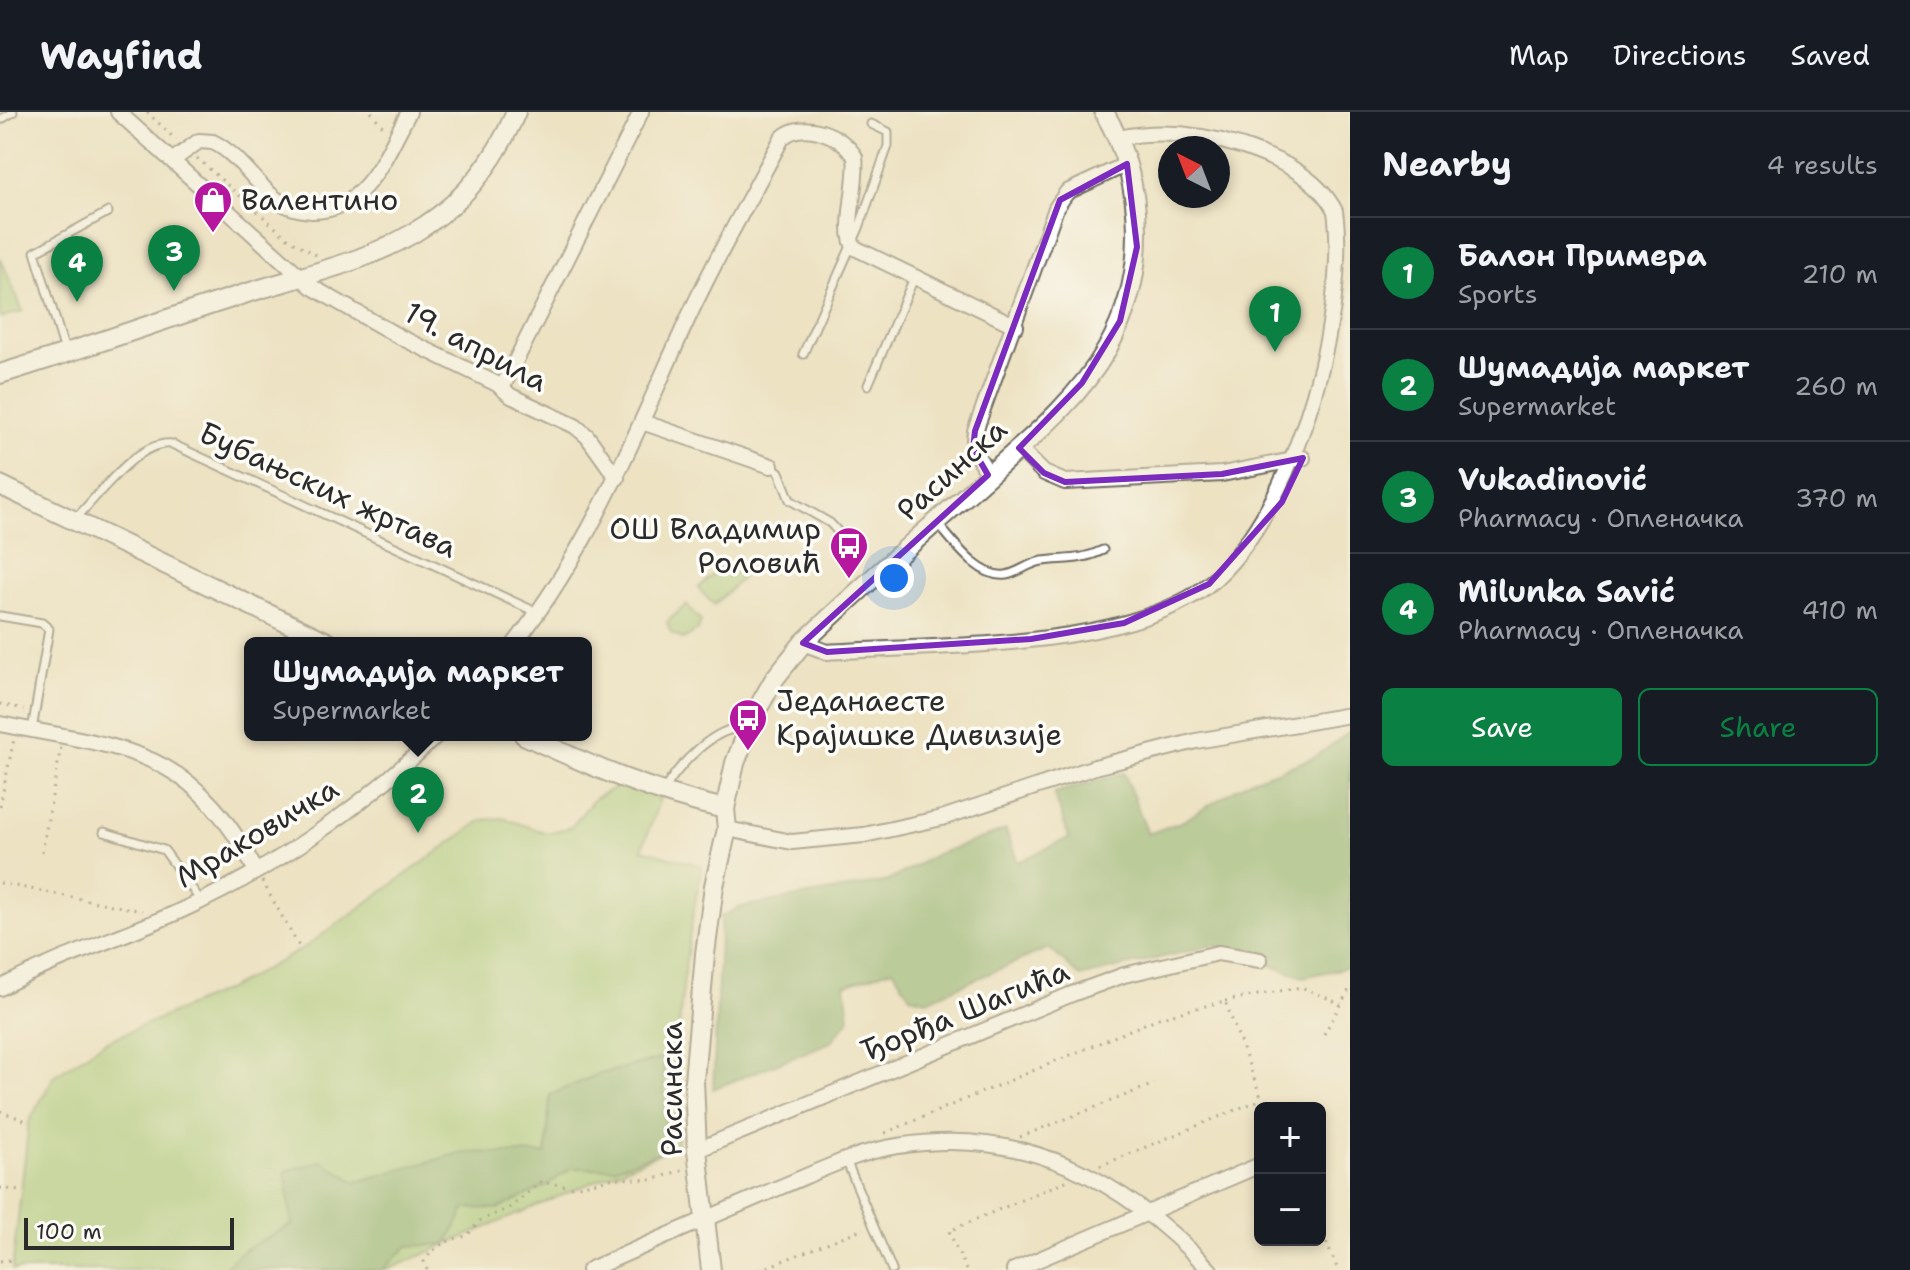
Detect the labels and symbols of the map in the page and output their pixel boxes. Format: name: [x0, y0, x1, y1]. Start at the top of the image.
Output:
north arrow: [1158, 136, 1230, 208]
shop icon: Валентино: [192, 179, 234, 234]
place label: Валентино: [241, 179, 398, 220]
pin: 3: [148, 225, 200, 291]
pin: 4: [51, 236, 103, 302]
pin: 1: [1249, 286, 1301, 352]
street label: 19. априла: [397, 292, 555, 402]
street label: Расинска: [888, 409, 1016, 530]
street label: Бубањских жртава: [193, 412, 464, 567]
place label: ОШ Владимир Роловић: [609, 508, 821, 583]
bus stop icon: ОШ Владимир Роловић: [828, 525, 870, 580]
your location: [874, 558, 914, 598]
place label: Једанаесте Крајишке Дивизије: [776, 680, 1062, 755]
bus stop icon: Једанаесте Крајишке Дивизије: [727, 697, 769, 752]
pin: 2: [392, 767, 444, 833]
street label: Мраковичка: [168, 768, 346, 897]
street label: Ђорђа Шагића: [855, 950, 1075, 1071]
street label: Расинска: [651, 1021, 692, 1156]
scale bar: [24, 1214, 234, 1250]

